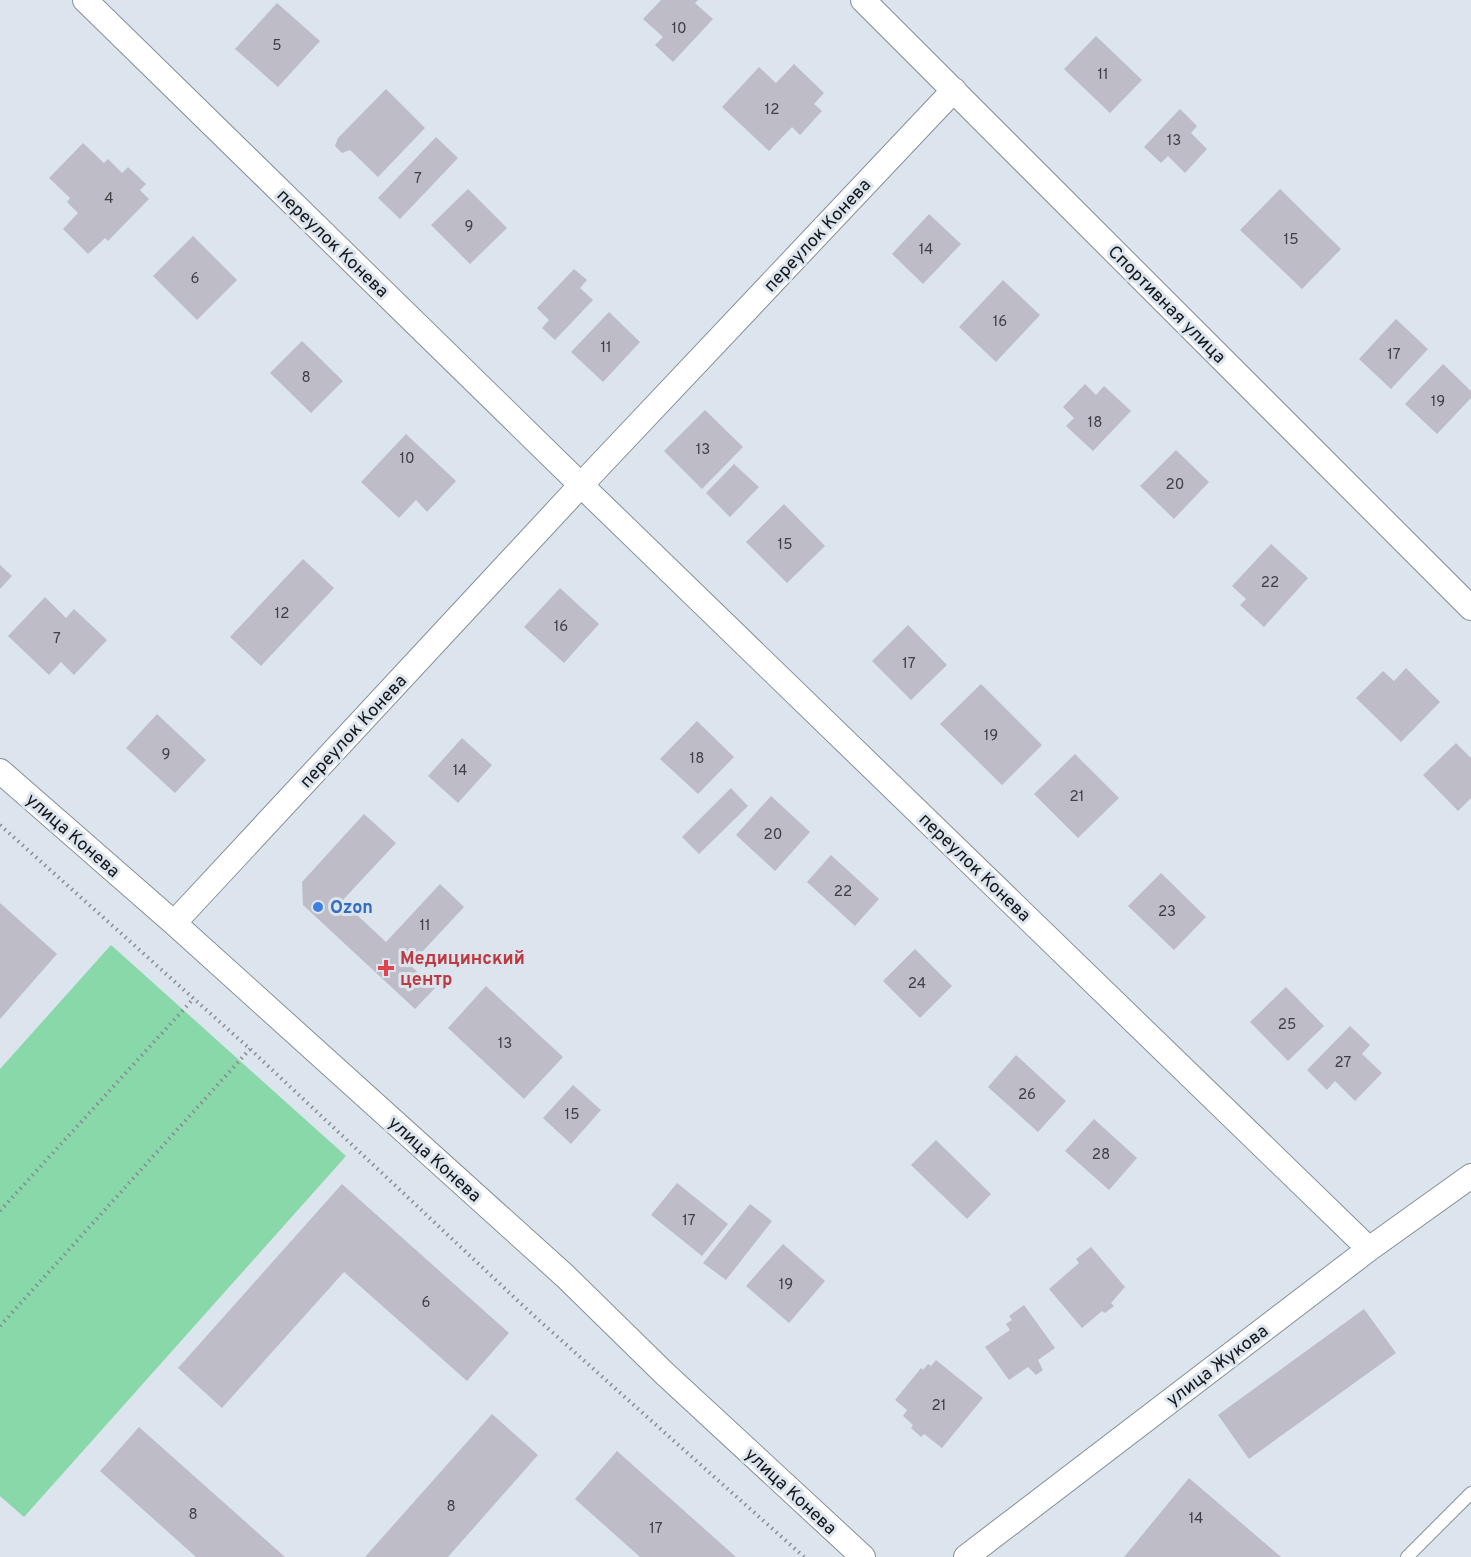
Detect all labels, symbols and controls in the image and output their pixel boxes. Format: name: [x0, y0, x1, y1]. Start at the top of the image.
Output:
house number: 10: [671, 20, 687, 39]
house number: 5: [272, 37, 282, 56]
house number: 11: [1097, 66, 1109, 85]
house number: 12: [765, 101, 779, 120]
house number: 13: [1167, 132, 1181, 151]
house number: 7: [414, 170, 422, 189]
street label: переулок Конева: [760, 174, 877, 298]
street label: переулок Конева: [271, 185, 393, 303]
house number: 4: [104, 190, 114, 209]
house number: 9: [465, 218, 473, 237]
house number: 15: [1284, 231, 1298, 250]
house number: 14: [919, 241, 933, 260]
street label: Спортивная улица: [1102, 241, 1230, 369]
house number: 6: [191, 270, 200, 289]
house number: 16: [993, 313, 1007, 332]
house number: 11: [600, 339, 612, 358]
house number: 17: [1387, 346, 1401, 365]
house number: 8: [301, 369, 311, 388]
house number: 19: [1431, 393, 1445, 412]
house number: 18: [1088, 414, 1102, 433]
house number: 13: [696, 441, 710, 460]
house number: 10: [399, 450, 415, 469]
house number: 20: [1166, 476, 1184, 495]
house number: 15: [778, 536, 792, 555]
house number: 22: [1261, 574, 1279, 593]
house number: 12: [275, 605, 289, 624]
house number: 16: [554, 618, 568, 637]
house number: 7: [53, 630, 61, 649]
house number: 17: [902, 655, 916, 674]
street label: переулок Конева: [296, 670, 413, 794]
house number: 19: [984, 727, 998, 746]
house number: 9: [162, 746, 170, 765]
house number: 18: [690, 750, 704, 769]
house number: 14: [453, 762, 467, 781]
house number: 21: [1070, 788, 1084, 807]
street label: улица Конева: [20, 789, 124, 883]
street label: переулок Конева: [913, 809, 1035, 927]
house number: 20: [764, 826, 782, 845]
house number: 22: [834, 883, 852, 902]
place label: Ozon: [330, 897, 373, 920]
marker: Ozon: [311, 900, 325, 914]
house number: 23: [1158, 903, 1176, 922]
house number: 11: [419, 917, 431, 936]
place label: Медицинский центр: [400, 948, 525, 992]
marker: Медицинский центр: [377, 959, 395, 977]
house number: 24: [908, 975, 926, 994]
house number: 25: [1278, 1016, 1296, 1035]
house number: 13: [498, 1035, 512, 1054]
house number: 27: [1335, 1054, 1352, 1073]
house number: 26: [1018, 1086, 1036, 1105]
house number: 15: [565, 1106, 579, 1125]
street label: улица Конева: [383, 1112, 485, 1208]
house number: 28: [1092, 1146, 1110, 1165]
house number: 17: [682, 1212, 696, 1231]
house number: 19: [779, 1276, 793, 1295]
house number: 6: [422, 1294, 431, 1313]
street label: улица Жукова: [1162, 1320, 1273, 1412]
house number: 21: [932, 1397, 946, 1416]
street label: улица Конева: [739, 1444, 841, 1541]
house number: 8: [446, 1498, 456, 1517]
house number: 8: [188, 1506, 198, 1525]
house number: 14: [1189, 1510, 1203, 1529]
house number: 17: [649, 1520, 663, 1539]

